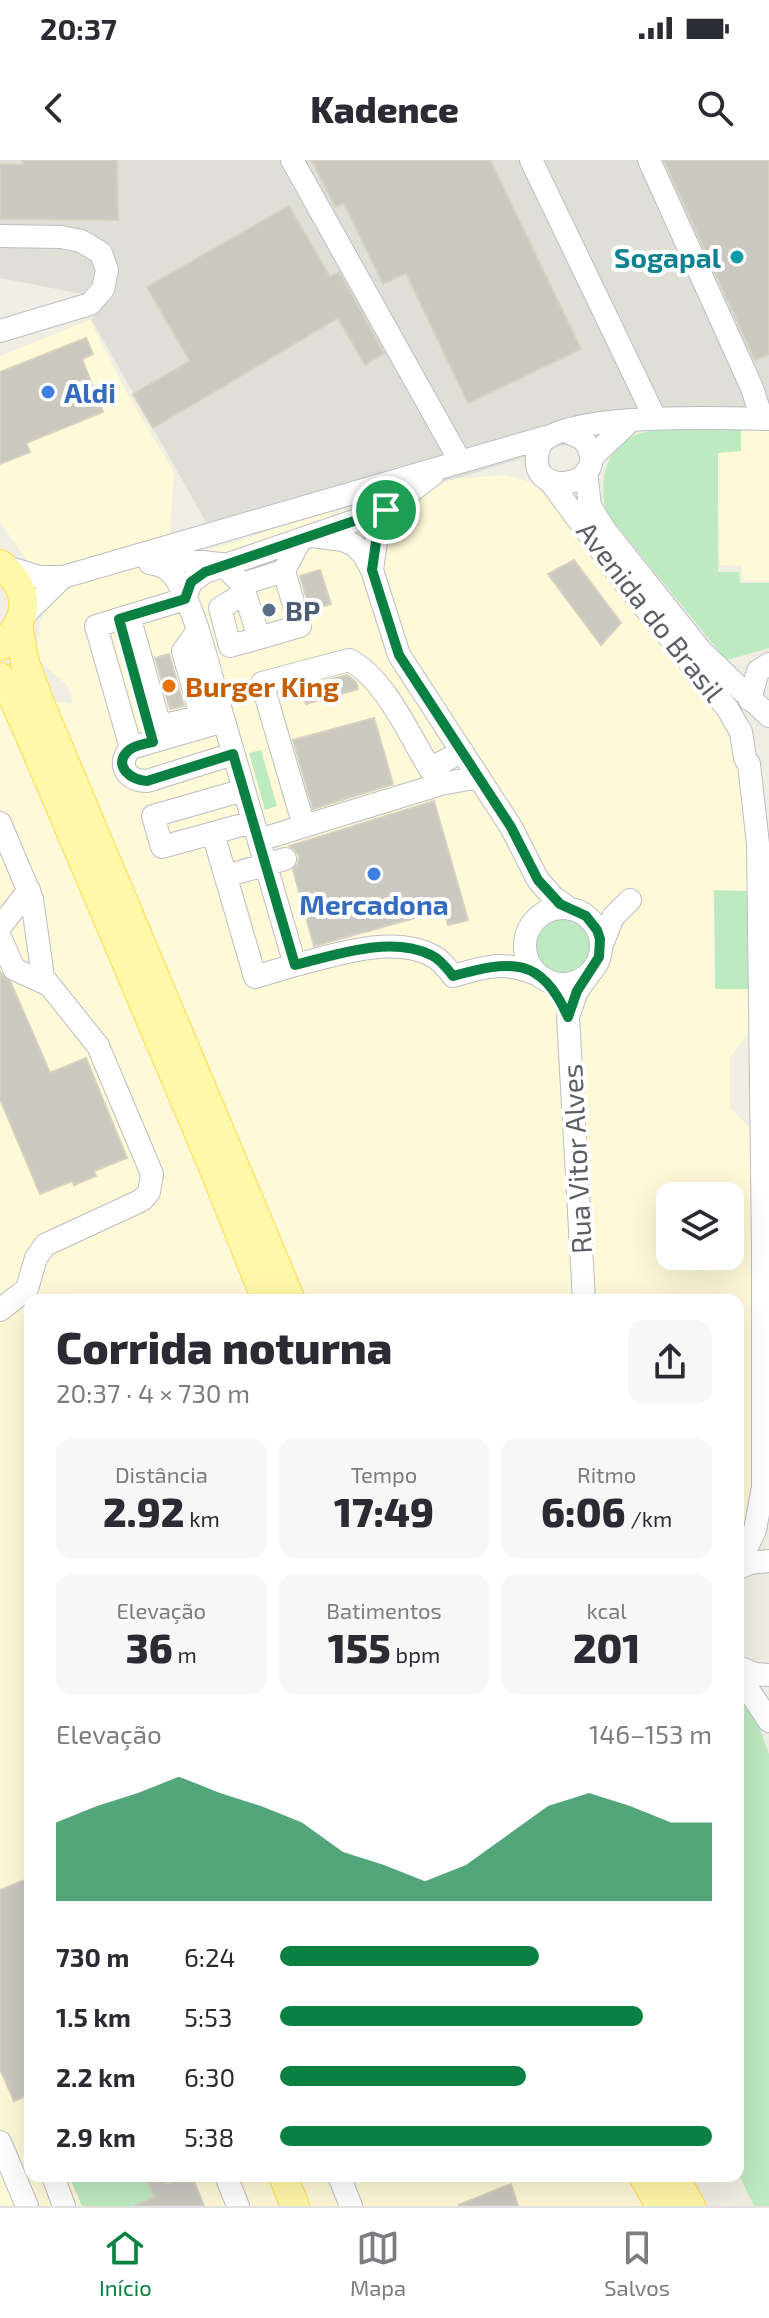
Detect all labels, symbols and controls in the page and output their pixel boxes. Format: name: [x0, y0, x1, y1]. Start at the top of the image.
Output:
text: 20:37: [40, 10, 117, 46]
icon: back: [32, 86, 76, 130]
icon: search: [693, 86, 737, 130]
text: Kadence: [310, 87, 459, 130]
place label: Sogapal: [614, 240, 722, 274]
marker: Sogapal: [728, 248, 746, 266]
place label: Aldi: [64, 375, 116, 409]
marker: Aldi: [39, 383, 57, 401]
pin: [352, 476, 420, 544]
icon: arrive: [364, 488, 408, 532]
street label: Avenida do Brasil: [570, 514, 732, 708]
place label: BP: [285, 593, 320, 627]
marker: BP: [260, 601, 278, 619]
place label: Burger King: [185, 669, 339, 703]
marker: Burger King: [160, 677, 178, 695]
marker: Mercadona: [365, 865, 383, 883]
place label: Mercadona: [299, 887, 449, 921]
street label: Rua Vitor Alves: [554, 1063, 598, 1255]
map controls: [656, 1182, 744, 1270]
button: layers: [656, 1182, 744, 1270]
text: Corrida noturna: [56, 1320, 392, 1373]
button: share: [628, 1320, 712, 1404]
text: 20:37 · 4 × 730 m: [56, 1377, 250, 1408]
text: Distância: [115, 1461, 208, 1487]
text: Tempo: [351, 1461, 417, 1487]
text: Ritmo: [577, 1461, 636, 1487]
text: 2.92: [103, 1487, 184, 1535]
text: 17:49: [334, 1487, 434, 1535]
text: 6:06: [541, 1487, 626, 1535]
text: km: [184, 1505, 220, 1531]
text: /km: [626, 1505, 672, 1531]
text: Elevação: [117, 1597, 206, 1623]
text: Batimentos: [326, 1597, 442, 1623]
text: kcal: [587, 1597, 627, 1623]
text: 36: [126, 1623, 173, 1671]
text: 155: [328, 1623, 391, 1671]
text: 201: [573, 1623, 640, 1671]
text: m: [173, 1641, 197, 1667]
text: bpm: [391, 1641, 440, 1667]
text: Elevação: [56, 1718, 162, 1749]
text: 146–153 m: [589, 1718, 712, 1749]
text: 730 m: [56, 1941, 129, 1972]
text: 6:24: [184, 1941, 236, 1972]
text: 1.5 km: [56, 2001, 131, 2032]
text: 5:53: [184, 2001, 232, 2032]
text: 2.2 km: [56, 2061, 136, 2092]
text: 6:30: [184, 2061, 235, 2092]
text: 2.9 km: [56, 2121, 136, 2152]
text: 5:38: [184, 2121, 234, 2152]
tab: Início: [99, 2226, 152, 2300]
tab: Mapa: [350, 2226, 406, 2300]
tab: Salvos: [604, 2226, 670, 2300]

